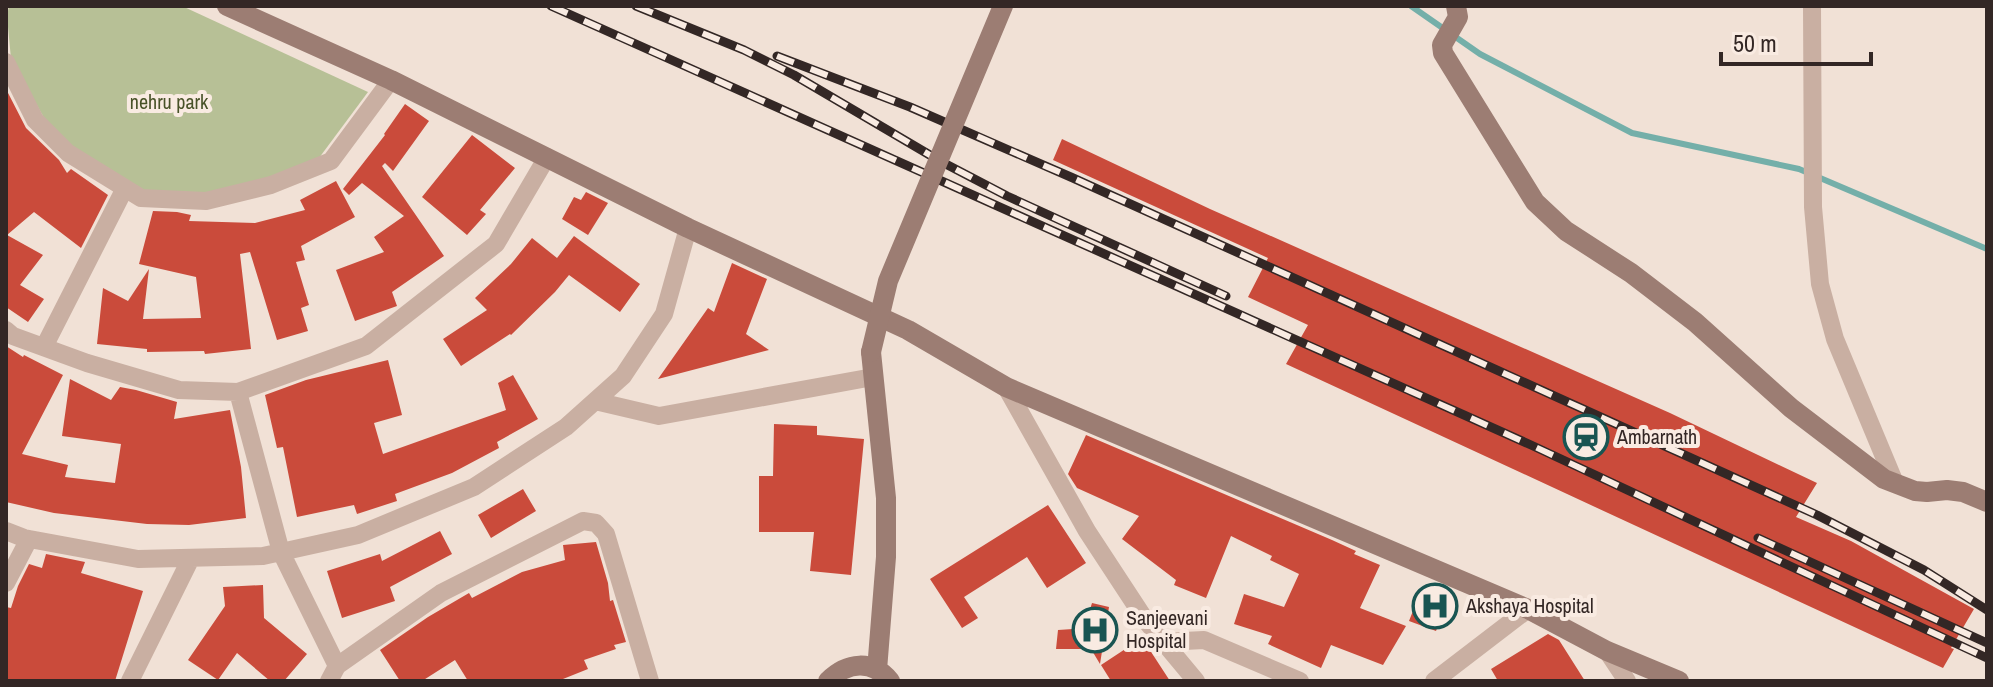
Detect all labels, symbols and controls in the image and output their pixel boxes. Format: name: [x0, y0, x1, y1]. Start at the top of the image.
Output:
scale bar: [1721, 16, 1871, 66]
text: 50 m: [1733, 27, 1777, 59]
park label: nehru park: [130, 88, 209, 115]
station icon: Ambarnath: [1562, 413, 1610, 461]
place label: Ambarnath: [1616, 423, 1697, 450]
hospital icon: Akshaya Hospital: [1411, 582, 1459, 630]
place label: Akshaya Hospital: [1465, 592, 1594, 619]
place label: Sanjeevani Hospital: [1126, 604, 1208, 654]
hospital icon: Sanjeevani Hospital: [1071, 606, 1119, 654]

